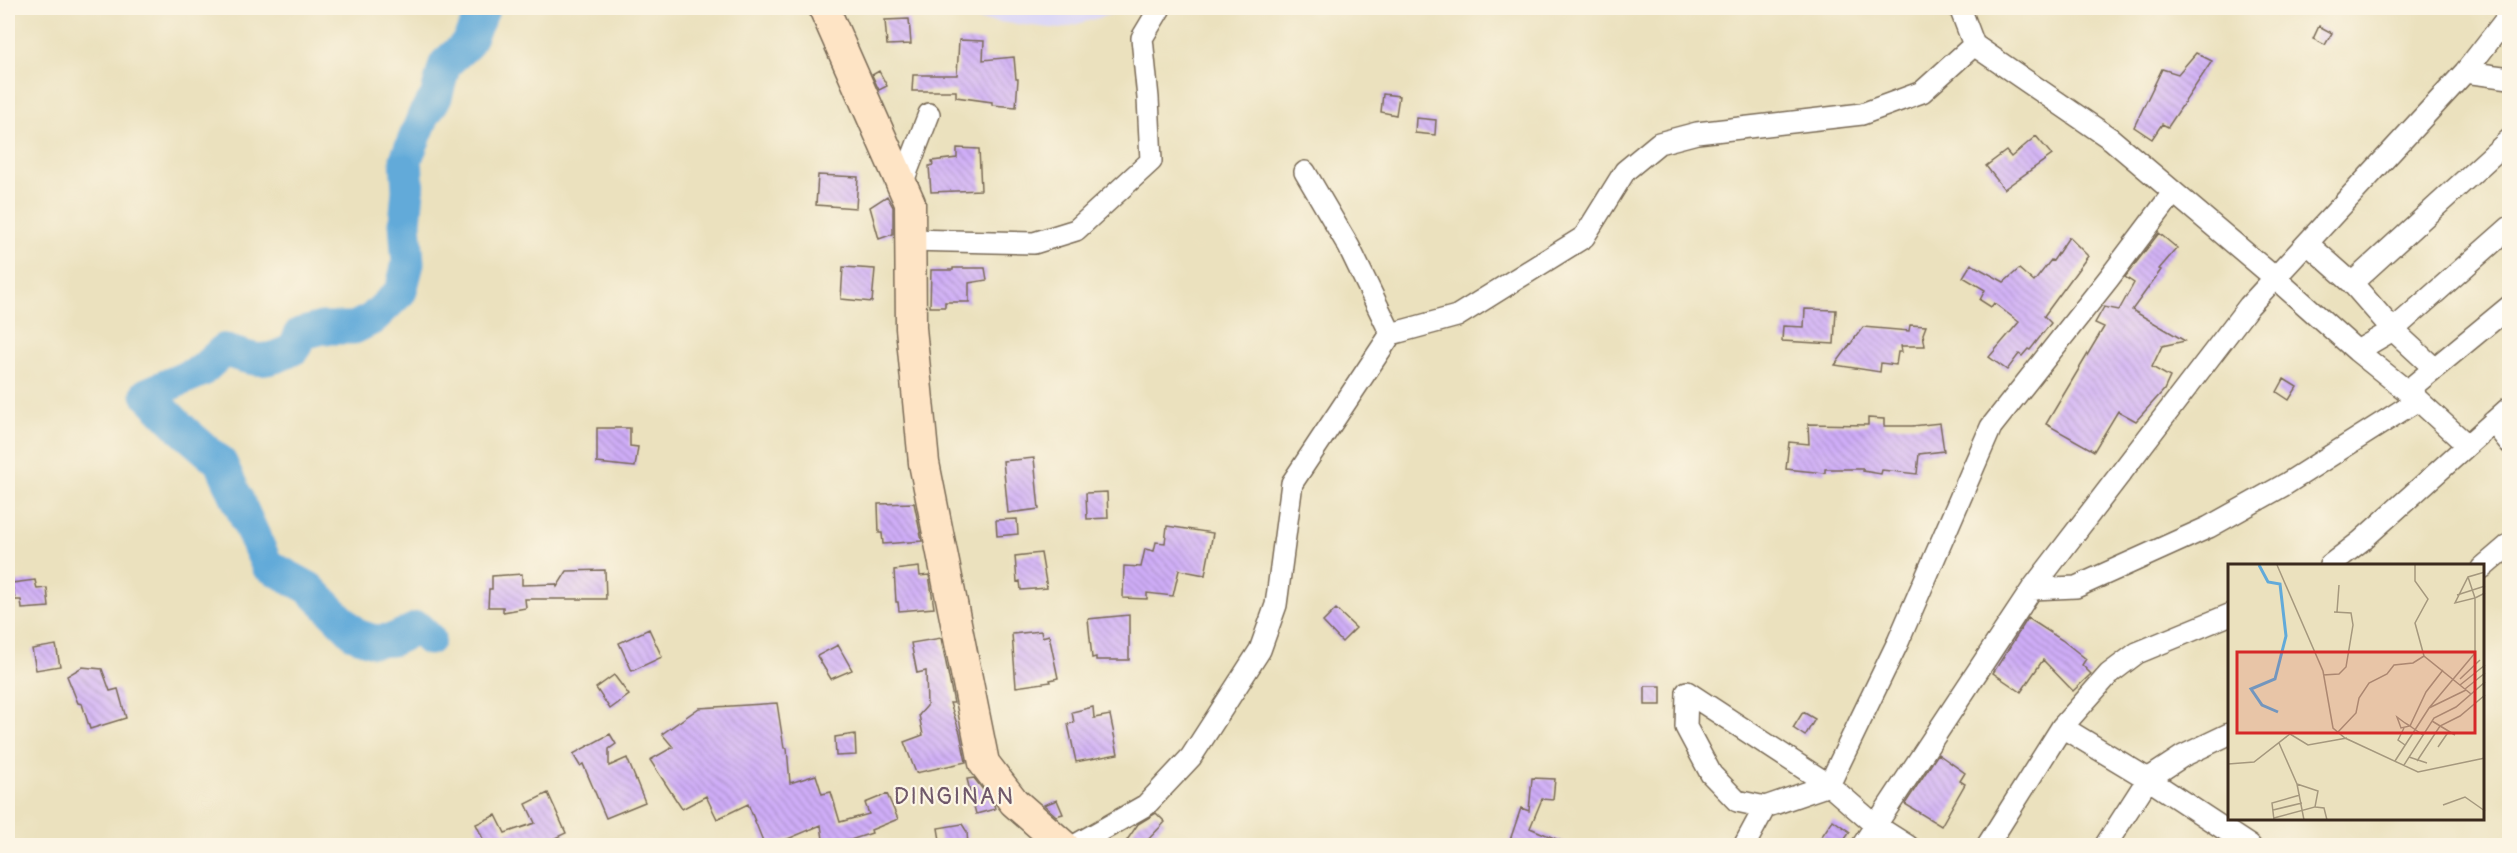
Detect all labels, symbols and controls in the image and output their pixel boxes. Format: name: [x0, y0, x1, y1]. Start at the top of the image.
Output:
inset map: [2228, 564, 2484, 820]
district label: DINGINAN: [894, 782, 1014, 811]

